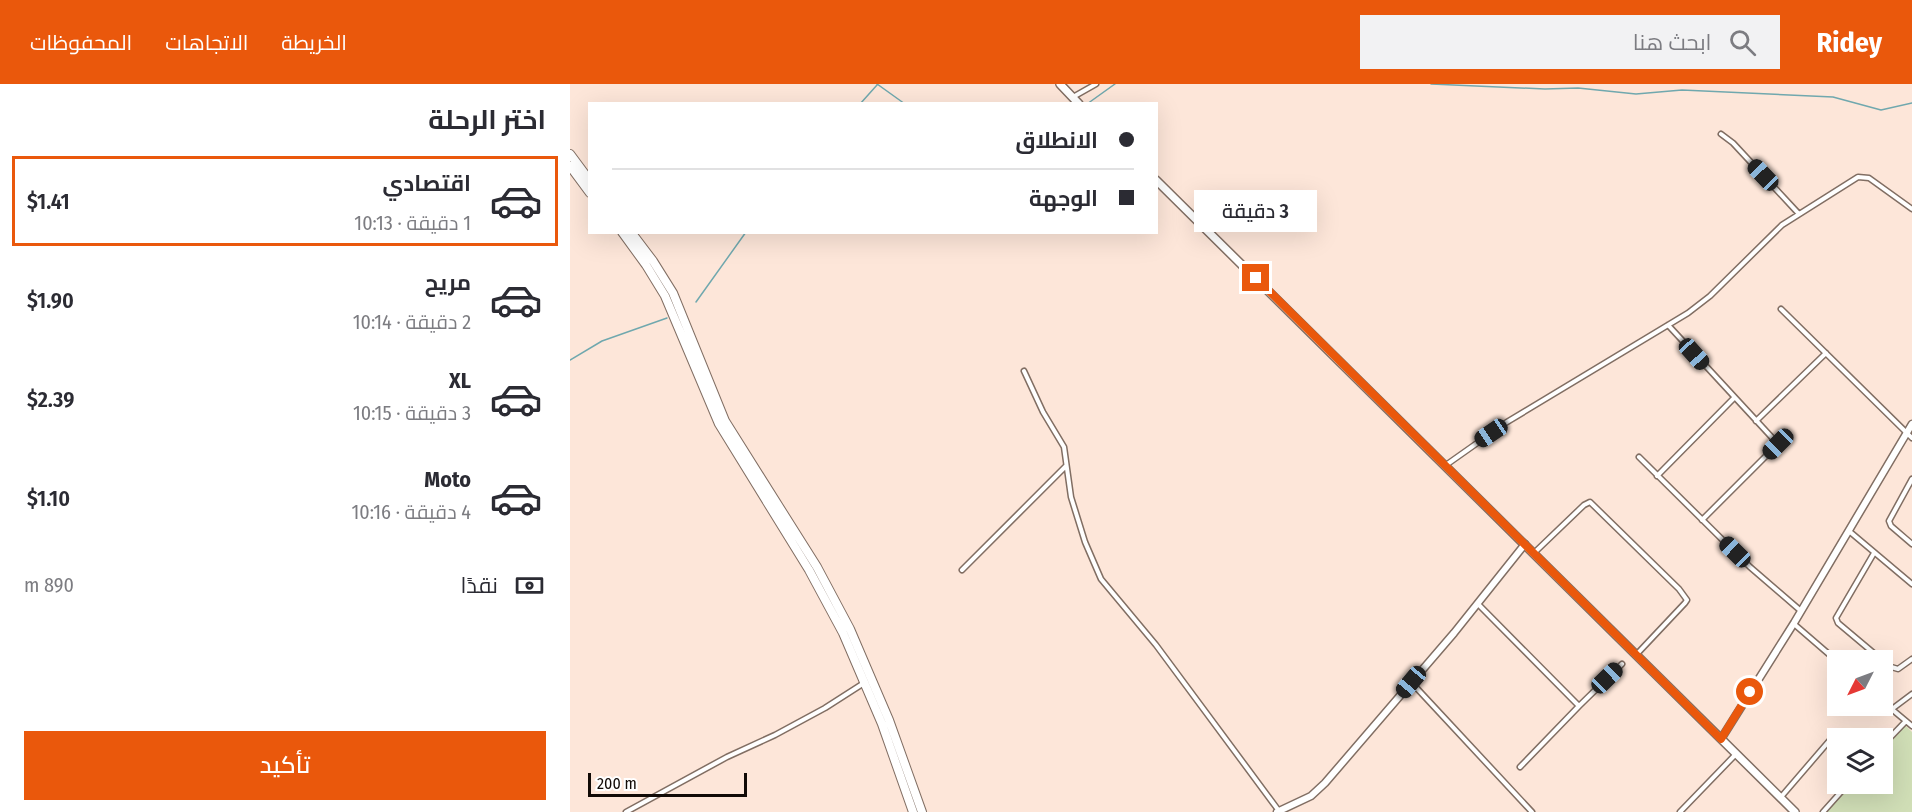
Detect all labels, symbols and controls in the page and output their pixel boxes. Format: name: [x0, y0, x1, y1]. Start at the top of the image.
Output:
search box: [1360, 15, 1780, 69]
icon: search: [1726, 26, 1759, 59]
text: Ridey: [1816, 26, 1882, 59]
text: ابحث هنا: [1633, 29, 1711, 56]
text: المحفوظات: [30, 30, 132, 56]
text: الاتجاهات: [165, 30, 248, 56]
text: الخريطة: [281, 30, 347, 56]
text: اختر الرحلة: [428, 104, 546, 136]
text: الانطلاق: [1015, 127, 1098, 154]
car: [1744, 156, 1782, 194]
text: اقتصادي: [382, 170, 471, 197]
icon: car: [489, 174, 543, 228]
text: الوجهة: [1029, 185, 1098, 212]
text: $1.41: [27, 188, 70, 215]
callout: 3 دقيقة: [1194, 191, 1318, 233]
text: 3 دقيقة: [1222, 199, 1289, 223]
text: 1 دقيقة · 10:13: [354, 211, 471, 235]
route end: [1242, 264, 1269, 291]
text: مريح: [425, 269, 471, 296]
icon: car: [489, 273, 543, 327]
text: $1.90: [27, 287, 74, 314]
text: 2 دقيقة · 10:14: [353, 310, 471, 334]
car: [1675, 335, 1713, 373]
text: XL: [449, 367, 471, 394]
icon: car: [489, 372, 543, 426]
text: $2.39: [27, 386, 74, 413]
text: 3 دقيقة · 10:15: [353, 401, 471, 425]
car: [1471, 415, 1511, 451]
car: [1759, 425, 1797, 463]
text: Moto: [424, 466, 471, 493]
icon: car: [489, 471, 543, 525]
text: $1.10: [27, 485, 70, 512]
text: 4 دقيقة · 10:16: [352, 500, 471, 524]
car: [1716, 533, 1754, 571]
icon: cash: [513, 569, 546, 602]
text: نقدًا: [460, 572, 498, 599]
text: 890 m: [24, 573, 74, 597]
north arrow: [1827, 650, 1893, 716]
map controls: [1827, 650, 1893, 794]
car: [1588, 659, 1626, 697]
car: [1393, 662, 1429, 702]
route start: [1736, 678, 1763, 705]
button: layers: [1827, 728, 1893, 794]
button: تأكيد: [24, 731, 546, 800]
scale bar: [588, 770, 747, 798]
text: 200 m: [597, 774, 637, 793]

